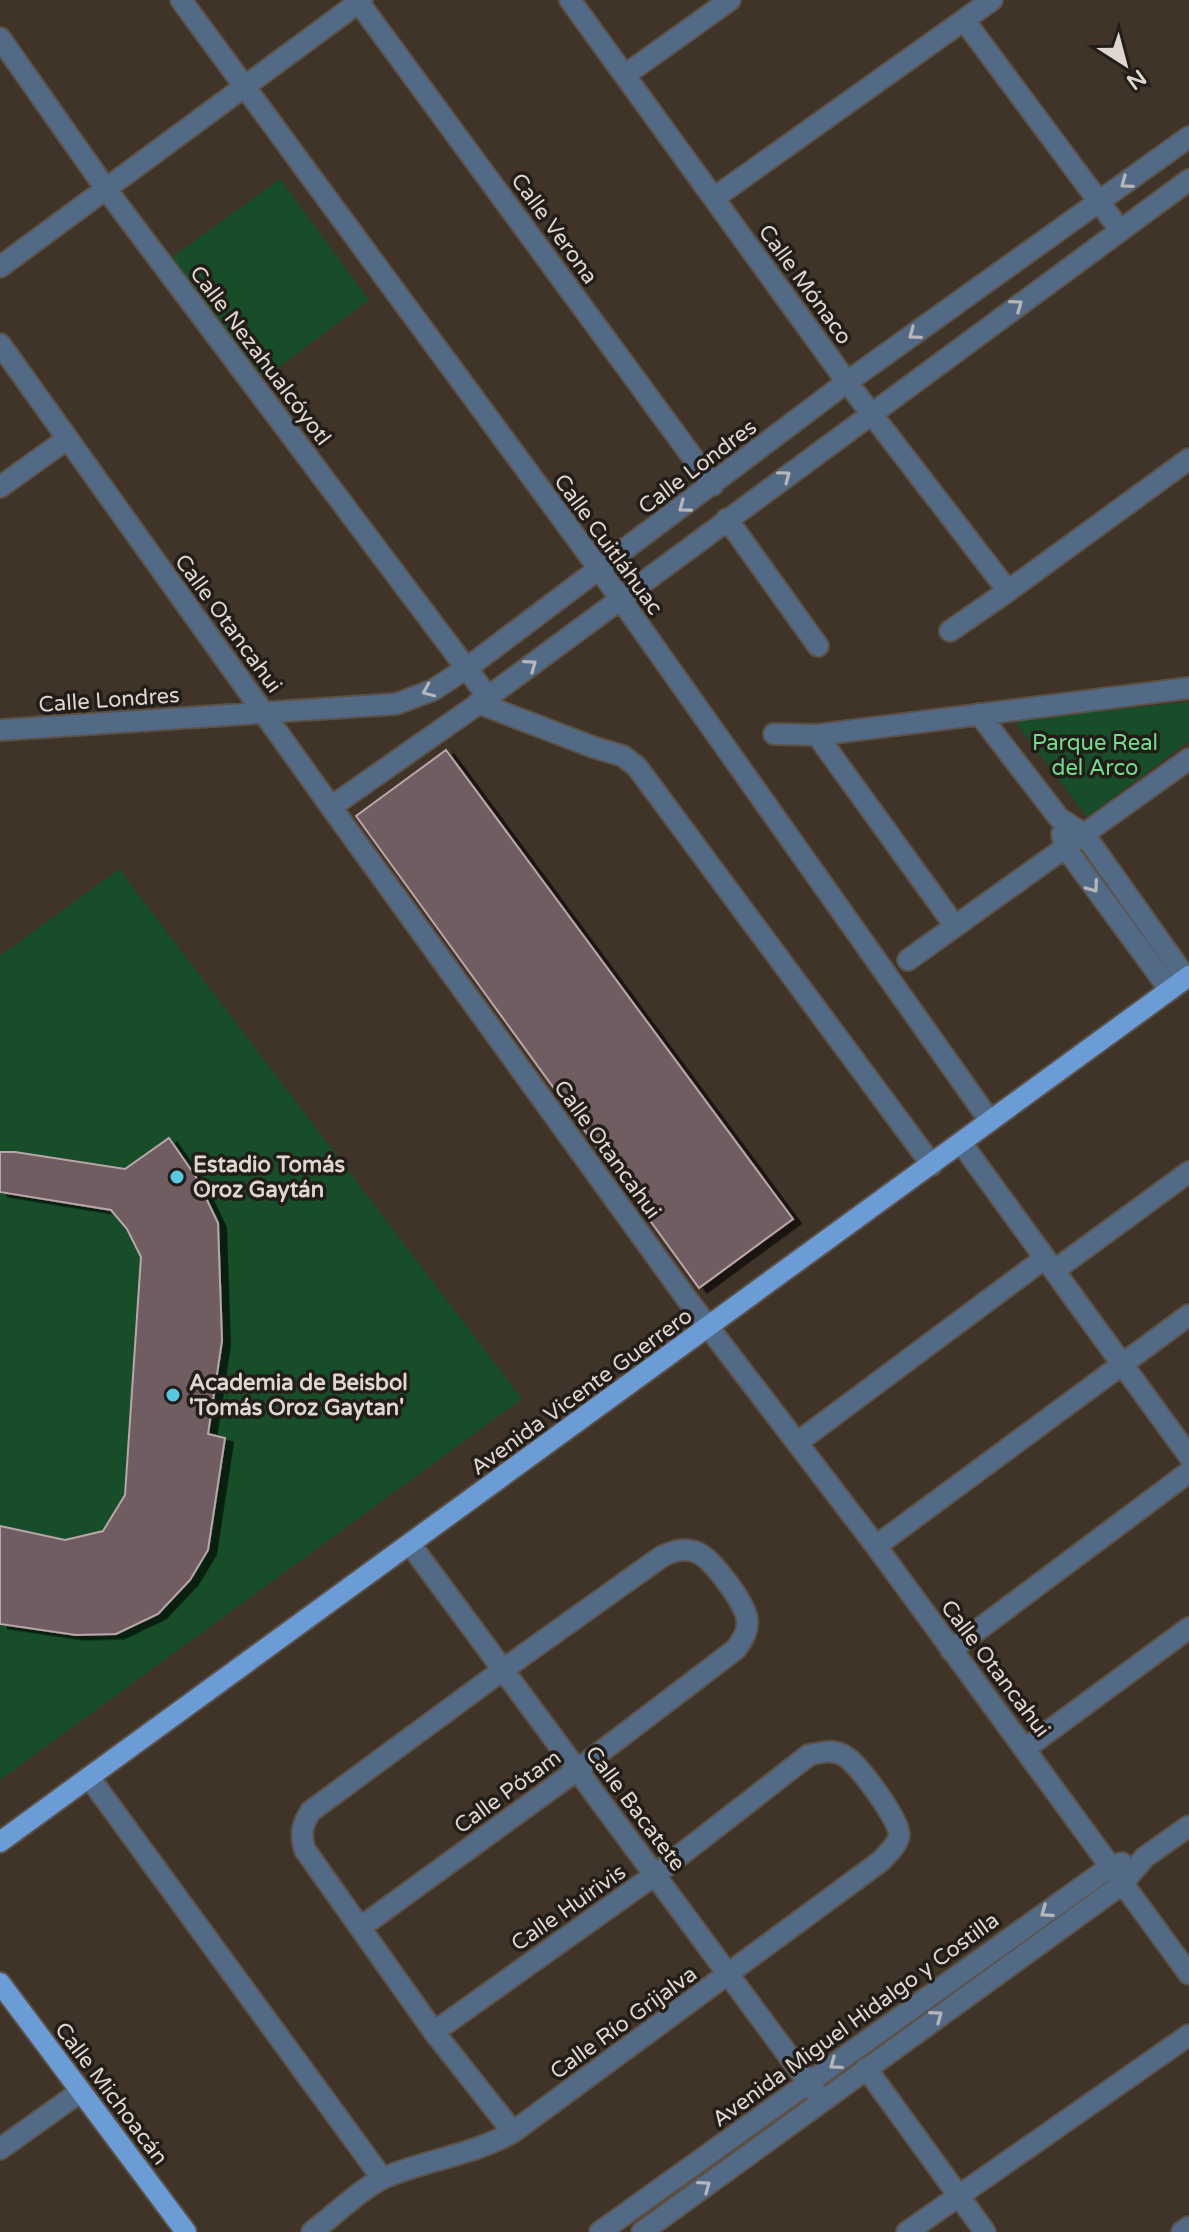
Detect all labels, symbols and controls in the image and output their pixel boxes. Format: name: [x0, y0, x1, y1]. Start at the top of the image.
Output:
north arrow: [1085, 24, 1165, 104]
text: N: [1121, 64, 1151, 95]
street label: Calle Verona: [505, 168, 603, 289]
one-way arrow: [1120, 173, 1134, 188]
street label: Calle Mónaco: [753, 220, 857, 350]
street label: Calle Nezahualcóyotl: [184, 261, 336, 451]
one-way arrow: [1008, 301, 1022, 315]
one-way arrow: [909, 324, 923, 339]
street label: Calle Londres: [633, 414, 762, 520]
street label: Calle Cuitláhuac: [548, 469, 668, 620]
one-way arrow: [776, 471, 790, 486]
one-way arrow: [678, 497, 693, 512]
street label: Calle Otancahui: [169, 549, 287, 698]
one-way arrow: [522, 660, 537, 674]
street label: Calle Londres: [38, 682, 180, 718]
one-way arrow: [421, 682, 436, 698]
park label: Parque Real del Arco: [1032, 730, 1158, 781]
one-way arrow: [1084, 878, 1098, 892]
street label: Calle Otancahui: [548, 1075, 666, 1224]
place label: Estadio Tomás Oroz Gaytán: [193, 1152, 346, 1203]
marker: Estadio Tomás Oroz Gaytán: [168, 1168, 186, 1186]
street label: Avenida Vicente Guerrero: [466, 1303, 697, 1481]
place label: Academia de Beisbol 'Tomás Oroz Gaytan': [189, 1370, 408, 1421]
marker: Academia de Beisbol 'Tomás Oroz Gaytan': [164, 1386, 182, 1404]
street label: Calle Otancahui: [935, 1595, 1055, 1742]
street label: Calle Bacatete: [580, 1741, 691, 1876]
street label: Calle Pótam: [449, 1744, 566, 1839]
street label: Calle Huirivis: [506, 1859, 631, 1957]
one-way arrow: [1040, 1902, 1055, 1917]
street label: Avenida Miguel Hidalgo y Costilla: [707, 1907, 1004, 2133]
street label: Calle Río Grijalva: [545, 1961, 702, 2085]
one-way arrow: [929, 2011, 943, 2026]
street label: Calle Michoacán: [49, 2017, 173, 2170]
one-way arrow: [829, 2054, 843, 2068]
one-way arrow: [696, 2181, 711, 2196]

